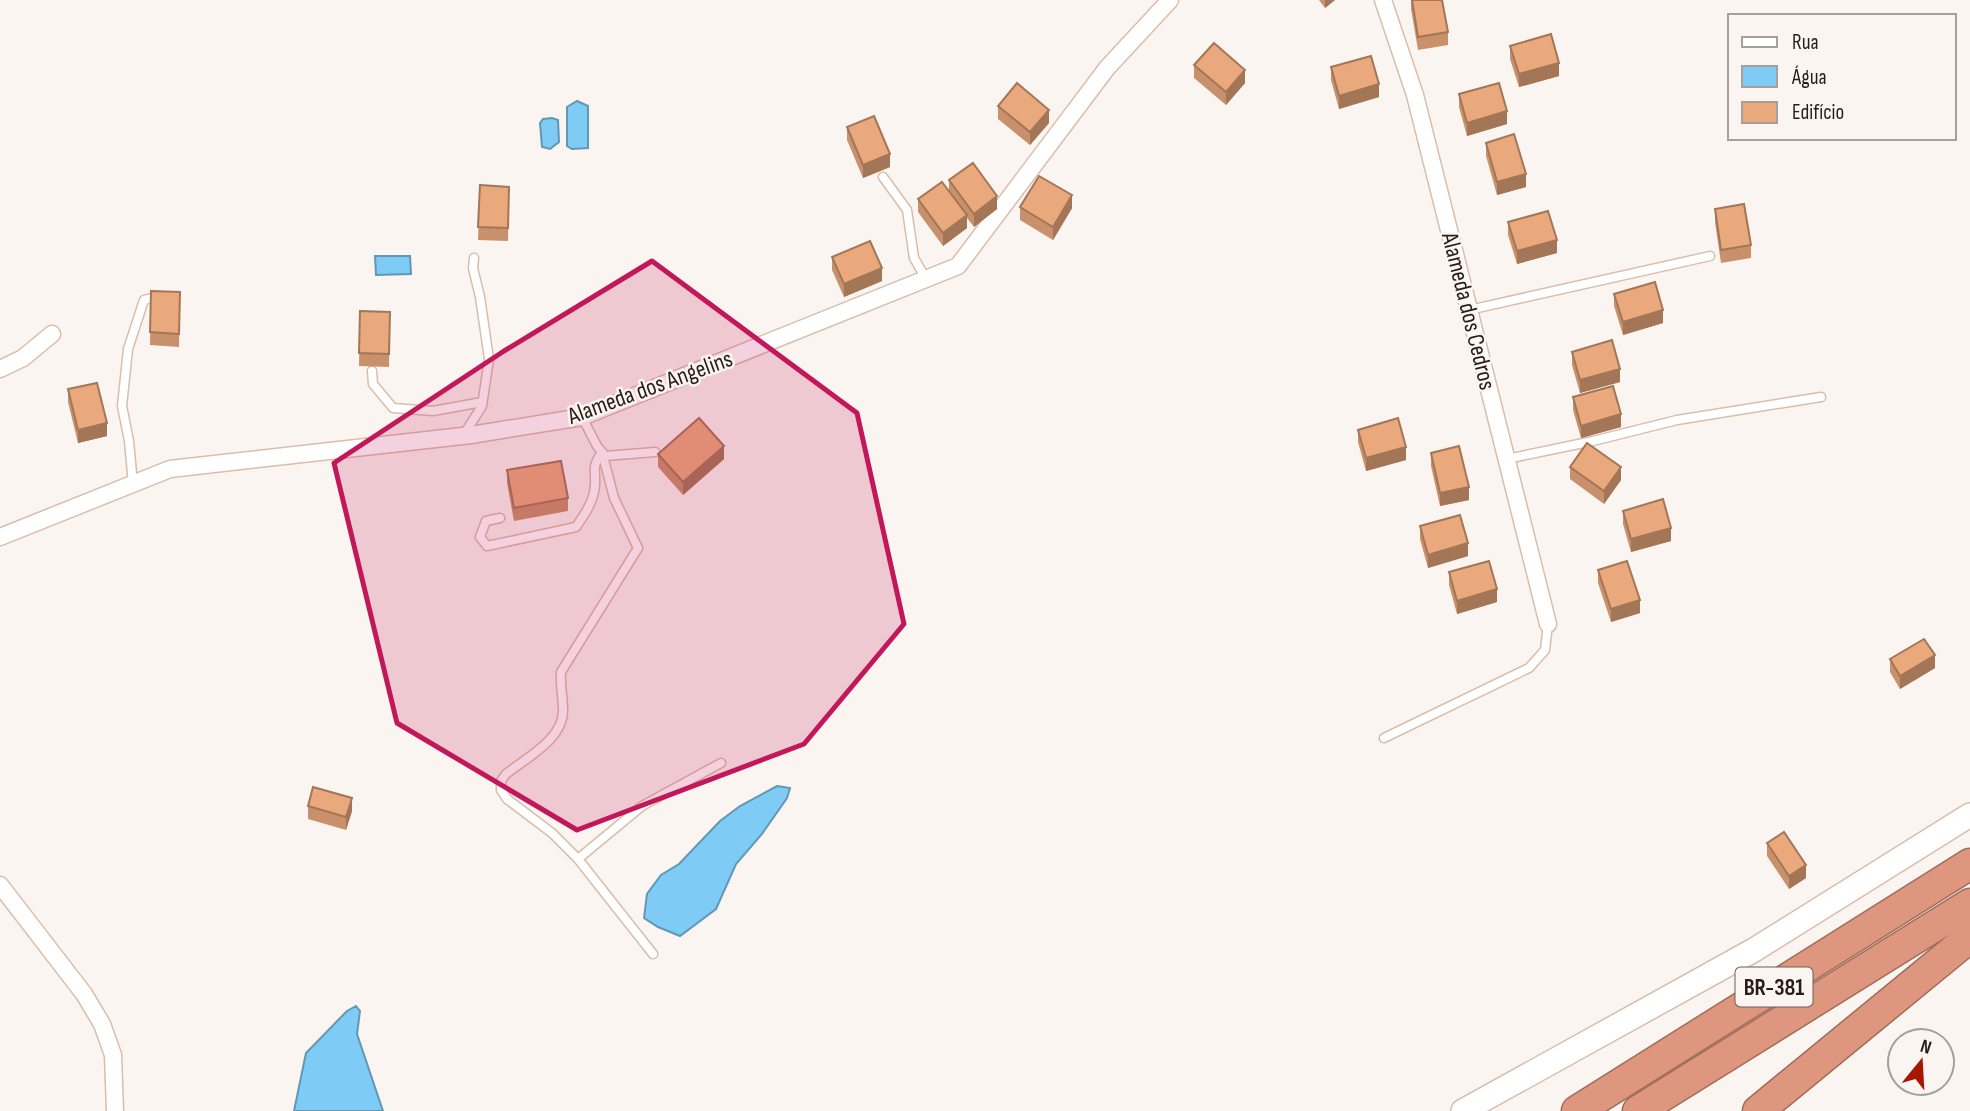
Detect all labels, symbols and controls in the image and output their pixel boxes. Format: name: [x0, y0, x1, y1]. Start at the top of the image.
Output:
legend: [1728, 14, 1956, 140]
text: Rua: [1792, 30, 1819, 55]
text: Água: [1791, 65, 1827, 90]
text: Edifício: [1792, 100, 1844, 125]
street label: Alameda dos Cedros: [1435, 229, 1502, 393]
street label: Alameda dos Angelins: [563, 344, 737, 431]
road number: BR-381: [1736, 968, 1812, 1006]
north arrow: [1886, 1027, 1956, 1097]
text: N: [1917, 1035, 1934, 1060]

